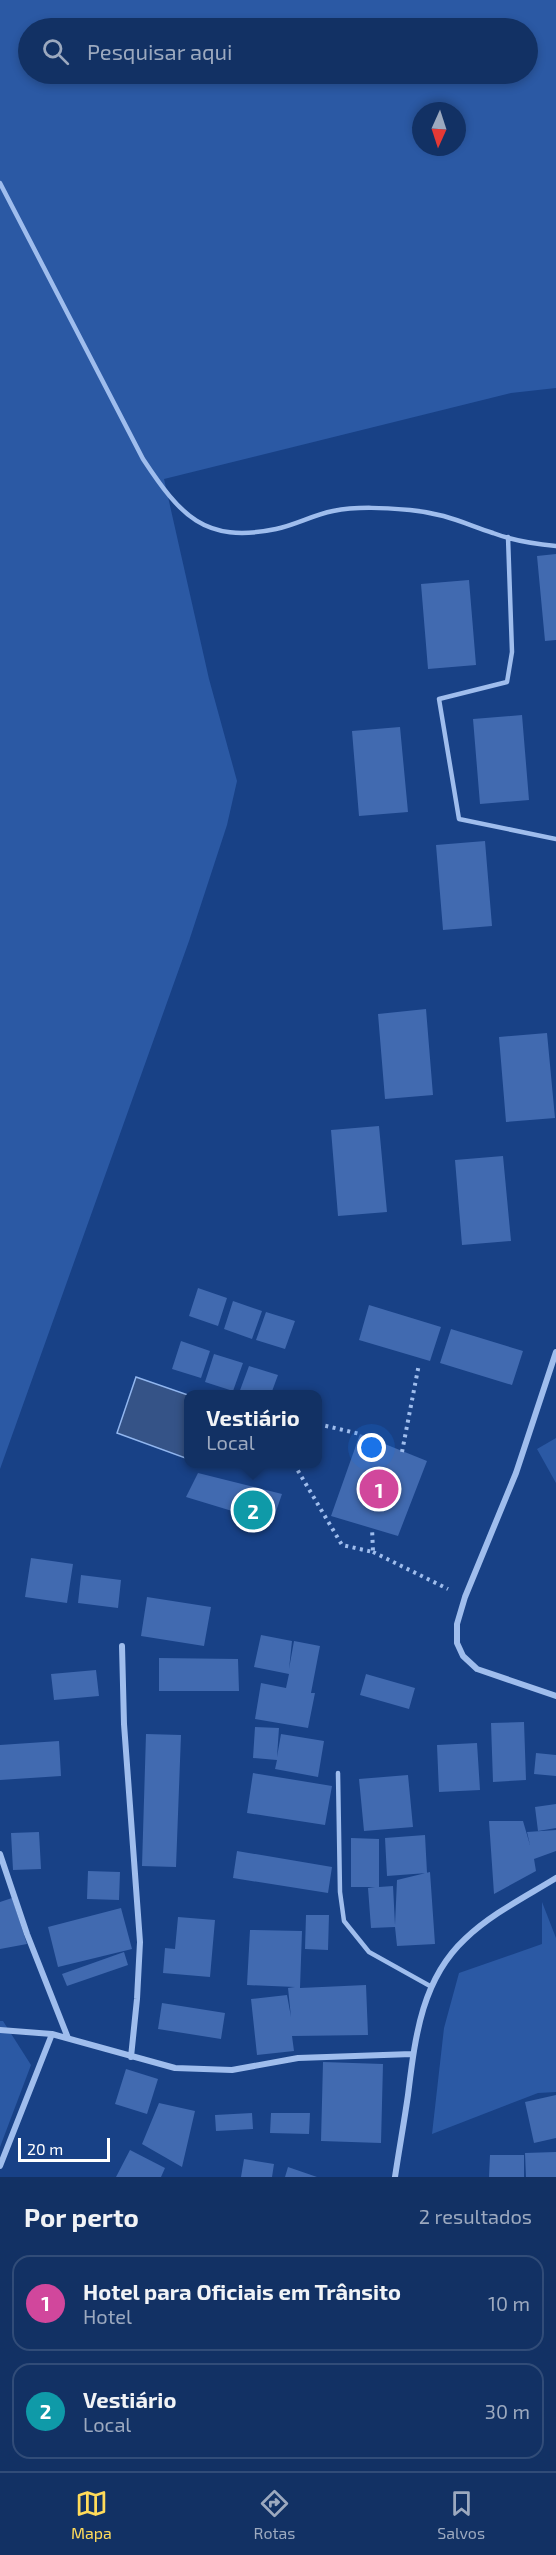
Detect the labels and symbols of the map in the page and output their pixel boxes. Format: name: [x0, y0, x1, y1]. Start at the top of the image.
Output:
north arrow: [412, 102, 466, 156]
your location: [357, 1433, 386, 1462]
pin: 1: [360, 1466, 398, 1512]
pin: 2: [234, 1488, 272, 1532]
scale bar: [18, 2135, 110, 2162]

